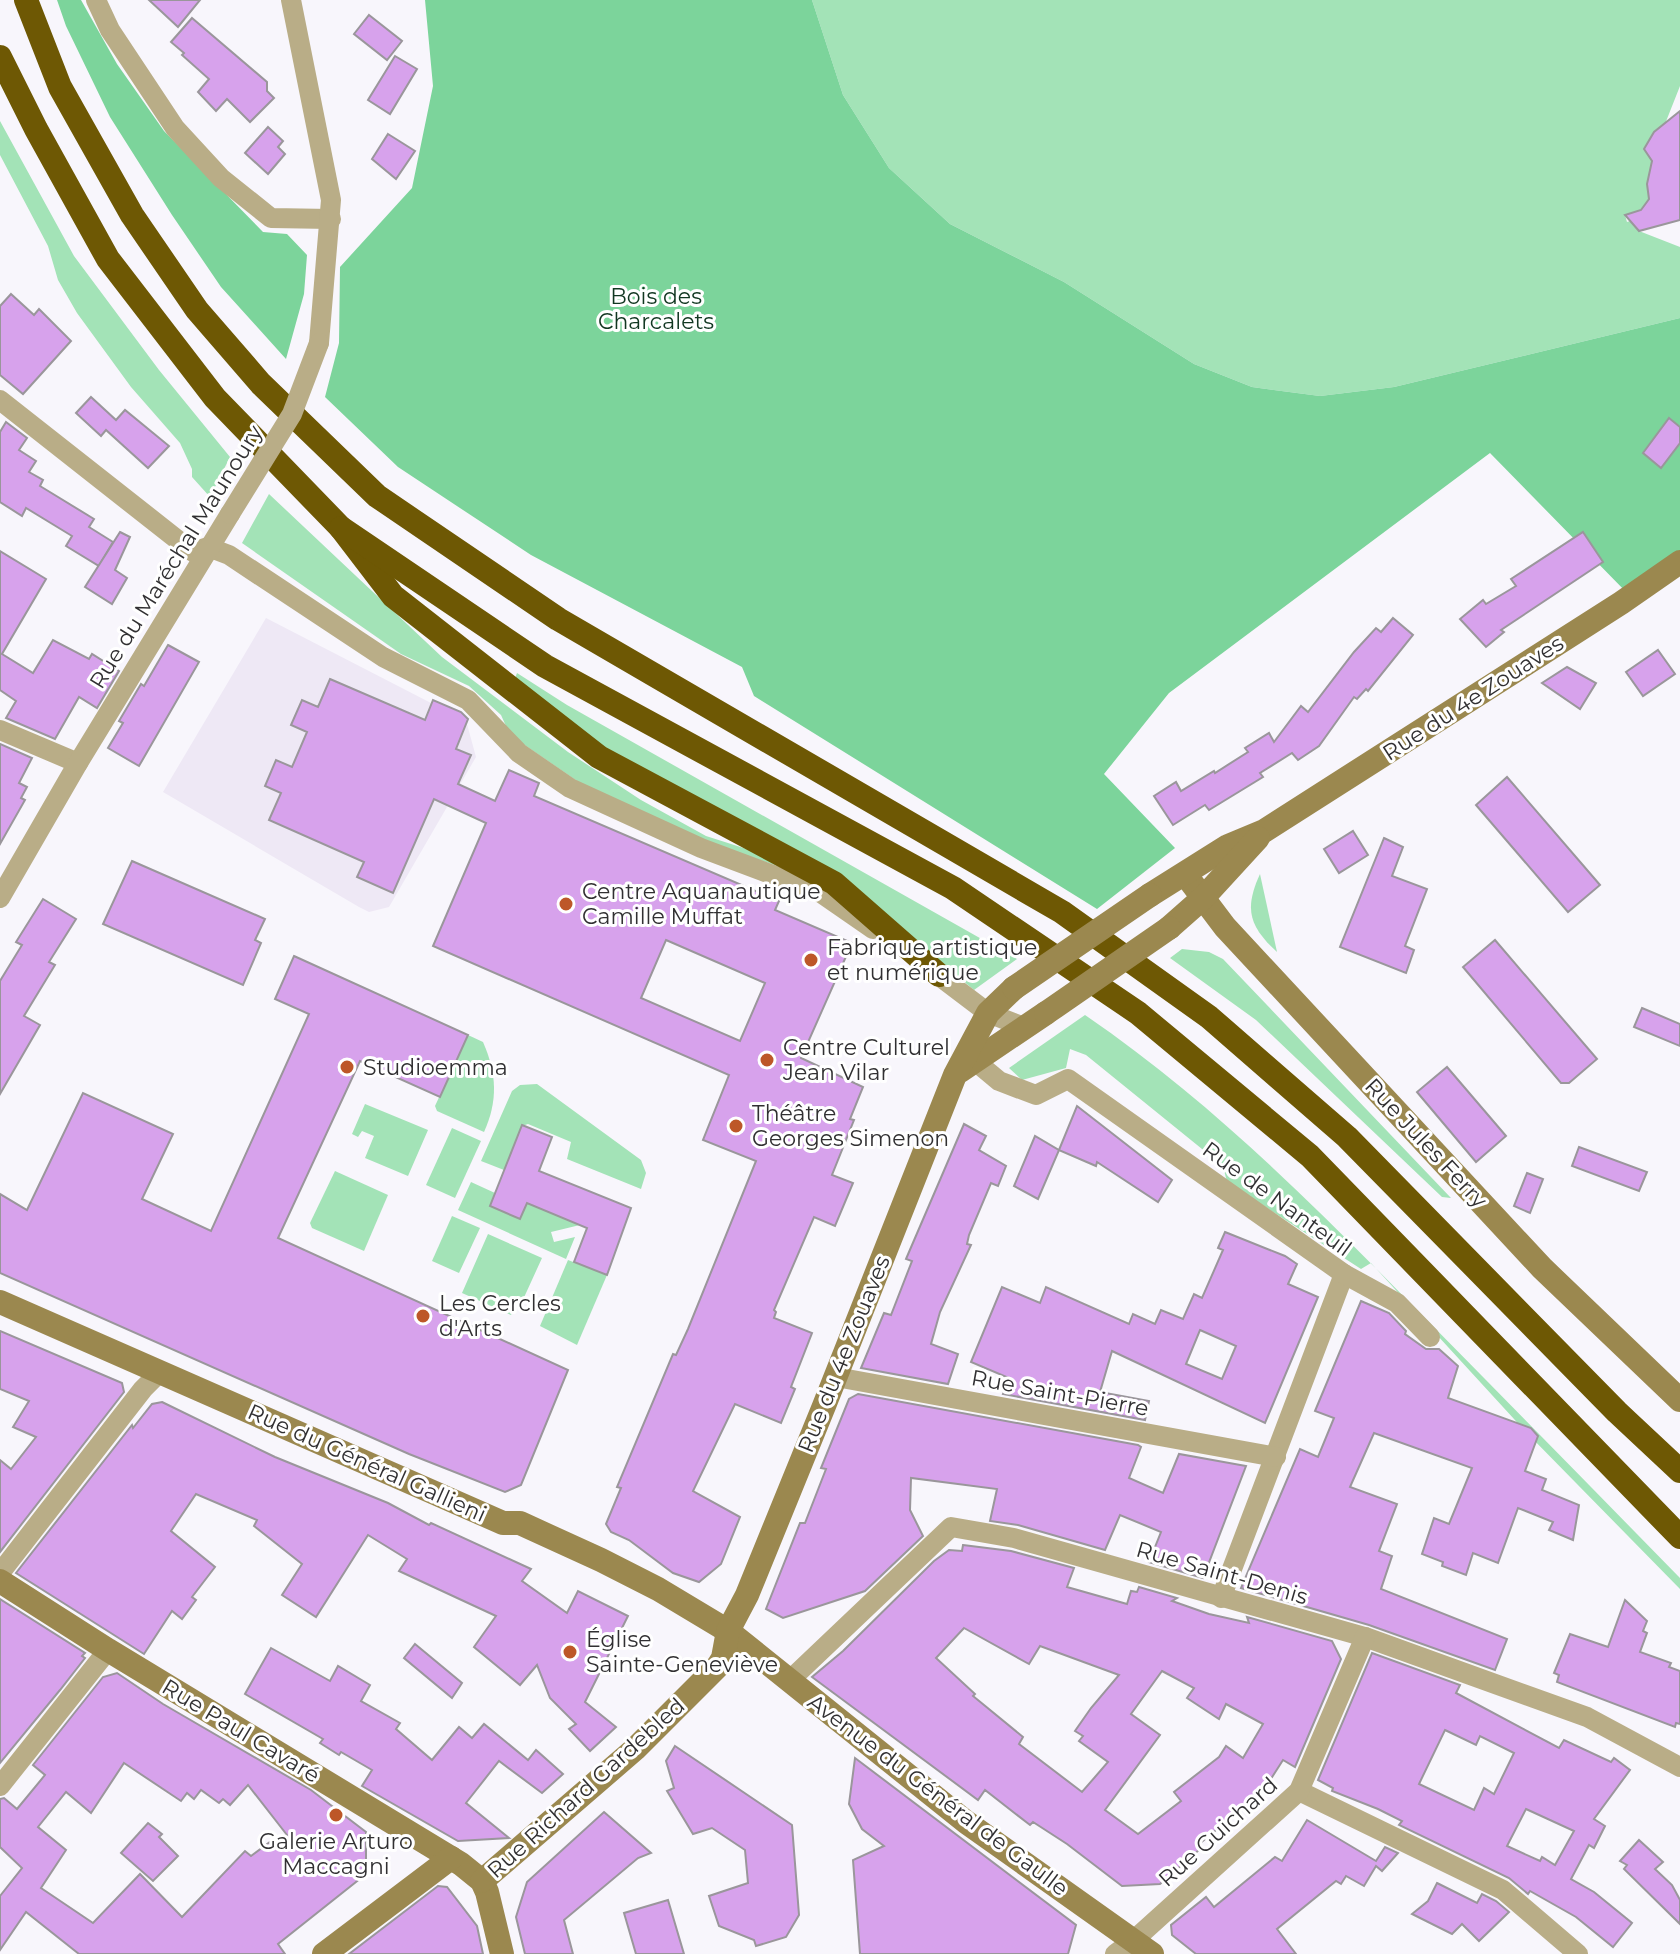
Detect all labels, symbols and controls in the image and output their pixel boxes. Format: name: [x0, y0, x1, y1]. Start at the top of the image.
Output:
park label: Bois des Charcalets: [598, 283, 714, 335]
street label: Rue du Maréchal Maunoury: [84, 420, 268, 694]
street label: Rue du 4e Zouaves: [1378, 629, 1569, 767]
place label: Centre Aquanautique Camille Muffat: [582, 878, 821, 930]
marker: Centre Aquanautique Camille Muffat: [557, 895, 575, 913]
place label: Fabrique artistique et numérique: [827, 934, 1037, 986]
marker: Fabrique artistique et numérique: [802, 951, 820, 969]
place label: Centre Culturel Jean Vilar: [782, 1034, 950, 1086]
marker: Centre Culturel Jean Vilar: [758, 1051, 776, 1069]
place label: Studioemma: [363, 1054, 508, 1081]
marker: Studioemma: [338, 1058, 356, 1076]
street label: Rue Jules Ferry: [1359, 1073, 1493, 1213]
place label: Théâtre Georges Simenon: [752, 1100, 949, 1152]
marker: Théâtre Georges Simenon: [727, 1117, 745, 1135]
street label: Rue de Nanteuil: [1197, 1136, 1357, 1262]
street label: Rue du 4e Zouaves: [792, 1251, 896, 1456]
place label: Les Cercles d'Arts: [439, 1290, 561, 1342]
marker: Les Cercles d'Arts: [414, 1307, 432, 1325]
street label: Rue Saint-Pierre: [969, 1364, 1151, 1422]
street label: Rue du Général Gallieni: [244, 1398, 490, 1528]
street label: Rue Saint-Denis: [1133, 1536, 1311, 1610]
place label: Église Sainte-Geneviève: [586, 1626, 778, 1678]
marker: Église Sainte-Geneviève: [561, 1643, 579, 1661]
street label: Rue Paul Cavaré: [157, 1673, 325, 1789]
street label: Avenue du Général de Gaulle: [802, 1688, 1074, 1902]
street label: Rue Richard Gardebled: [482, 1692, 690, 1884]
street label: Rue Guichard: [1153, 1771, 1283, 1893]
marker: Galerie Arturo Maccagni: [327, 1806, 345, 1824]
place label: Galerie Arturo Maccagni: [259, 1828, 413, 1880]

